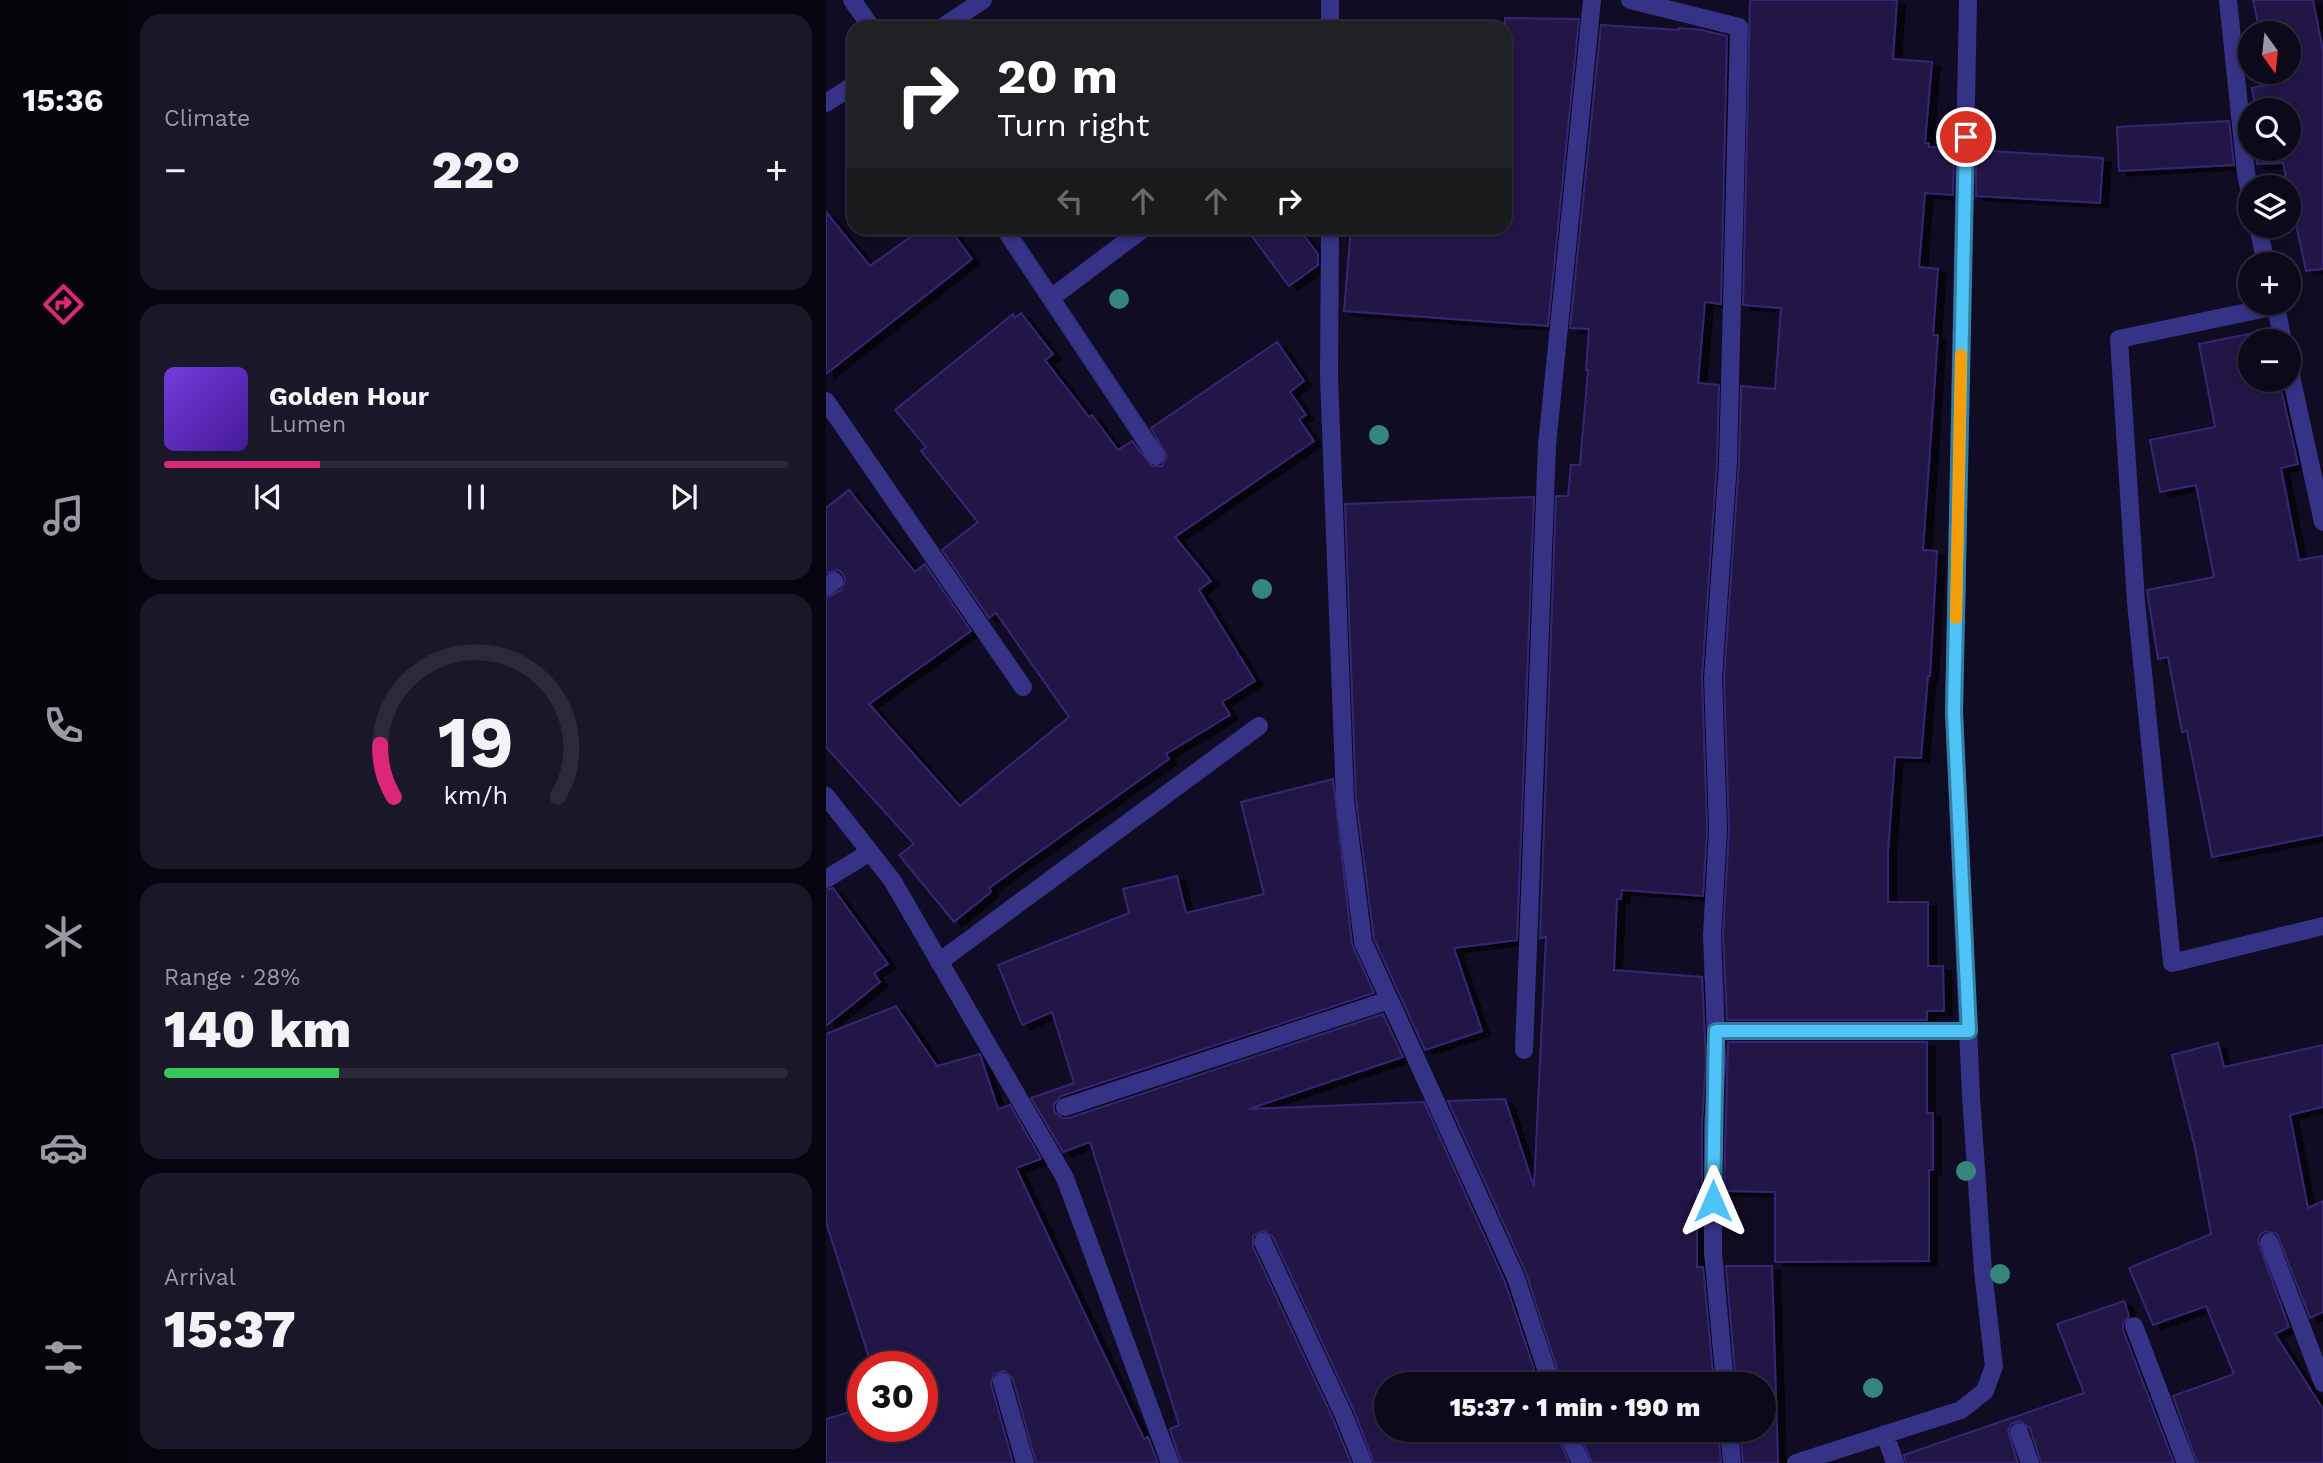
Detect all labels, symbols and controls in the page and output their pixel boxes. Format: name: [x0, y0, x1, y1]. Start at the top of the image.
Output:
north arrow: [2238, 21, 2301, 84]
map controls: [2238, 21, 2301, 392]
text: 20 m: [997, 47, 1118, 105]
icon: right: [882, 49, 973, 140]
text: 15:36: [23, 81, 103, 119]
button: search: [2238, 98, 2301, 161]
text: Climate: [164, 105, 250, 132]
text: Turn right: [997, 106, 1149, 144]
pin: [1936, 107, 1996, 167]
icon: arrive: [1947, 118, 1985, 156]
text: 22°: [432, 140, 520, 201]
text: −: [164, 148, 187, 192]
text: +: [765, 148, 788, 192]
button: layers: [2238, 175, 2301, 238]
icon: left: [1051, 182, 1089, 220]
icon: ahead: [1124, 182, 1162, 220]
icon: ahead: [1197, 182, 1235, 220]
icon: right: [1270, 182, 1308, 220]
button: +: [2238, 252, 2301, 315]
icon: directions: [39, 280, 88, 329]
button: −: [2238, 329, 2301, 392]
text: Golden Hour: [269, 381, 429, 411]
text: Lumen: [269, 411, 346, 438]
icon: previous: [249, 478, 287, 516]
icon: pause: [457, 478, 495, 516]
icon: next: [665, 478, 703, 516]
icon: music: [39, 491, 88, 540]
text: 19: [438, 700, 514, 786]
icon: phone: [39, 701, 88, 750]
text: km/h: [444, 781, 508, 810]
icon: climate: [39, 912, 88, 961]
text: Range · 28%: [164, 964, 300, 991]
text: 140 km: [164, 999, 351, 1060]
icon: car: [39, 1123, 88, 1172]
position arrow: [1676, 1164, 1750, 1238]
text: Arrival: [164, 1264, 236, 1291]
text: 15:37: [164, 1299, 296, 1360]
icon: filters: [39, 1333, 88, 1382]
speed limit sign: 30: [847, 1351, 938, 1442]
text: 15:37 · 1 min · 190 m: [1450, 1392, 1700, 1422]

